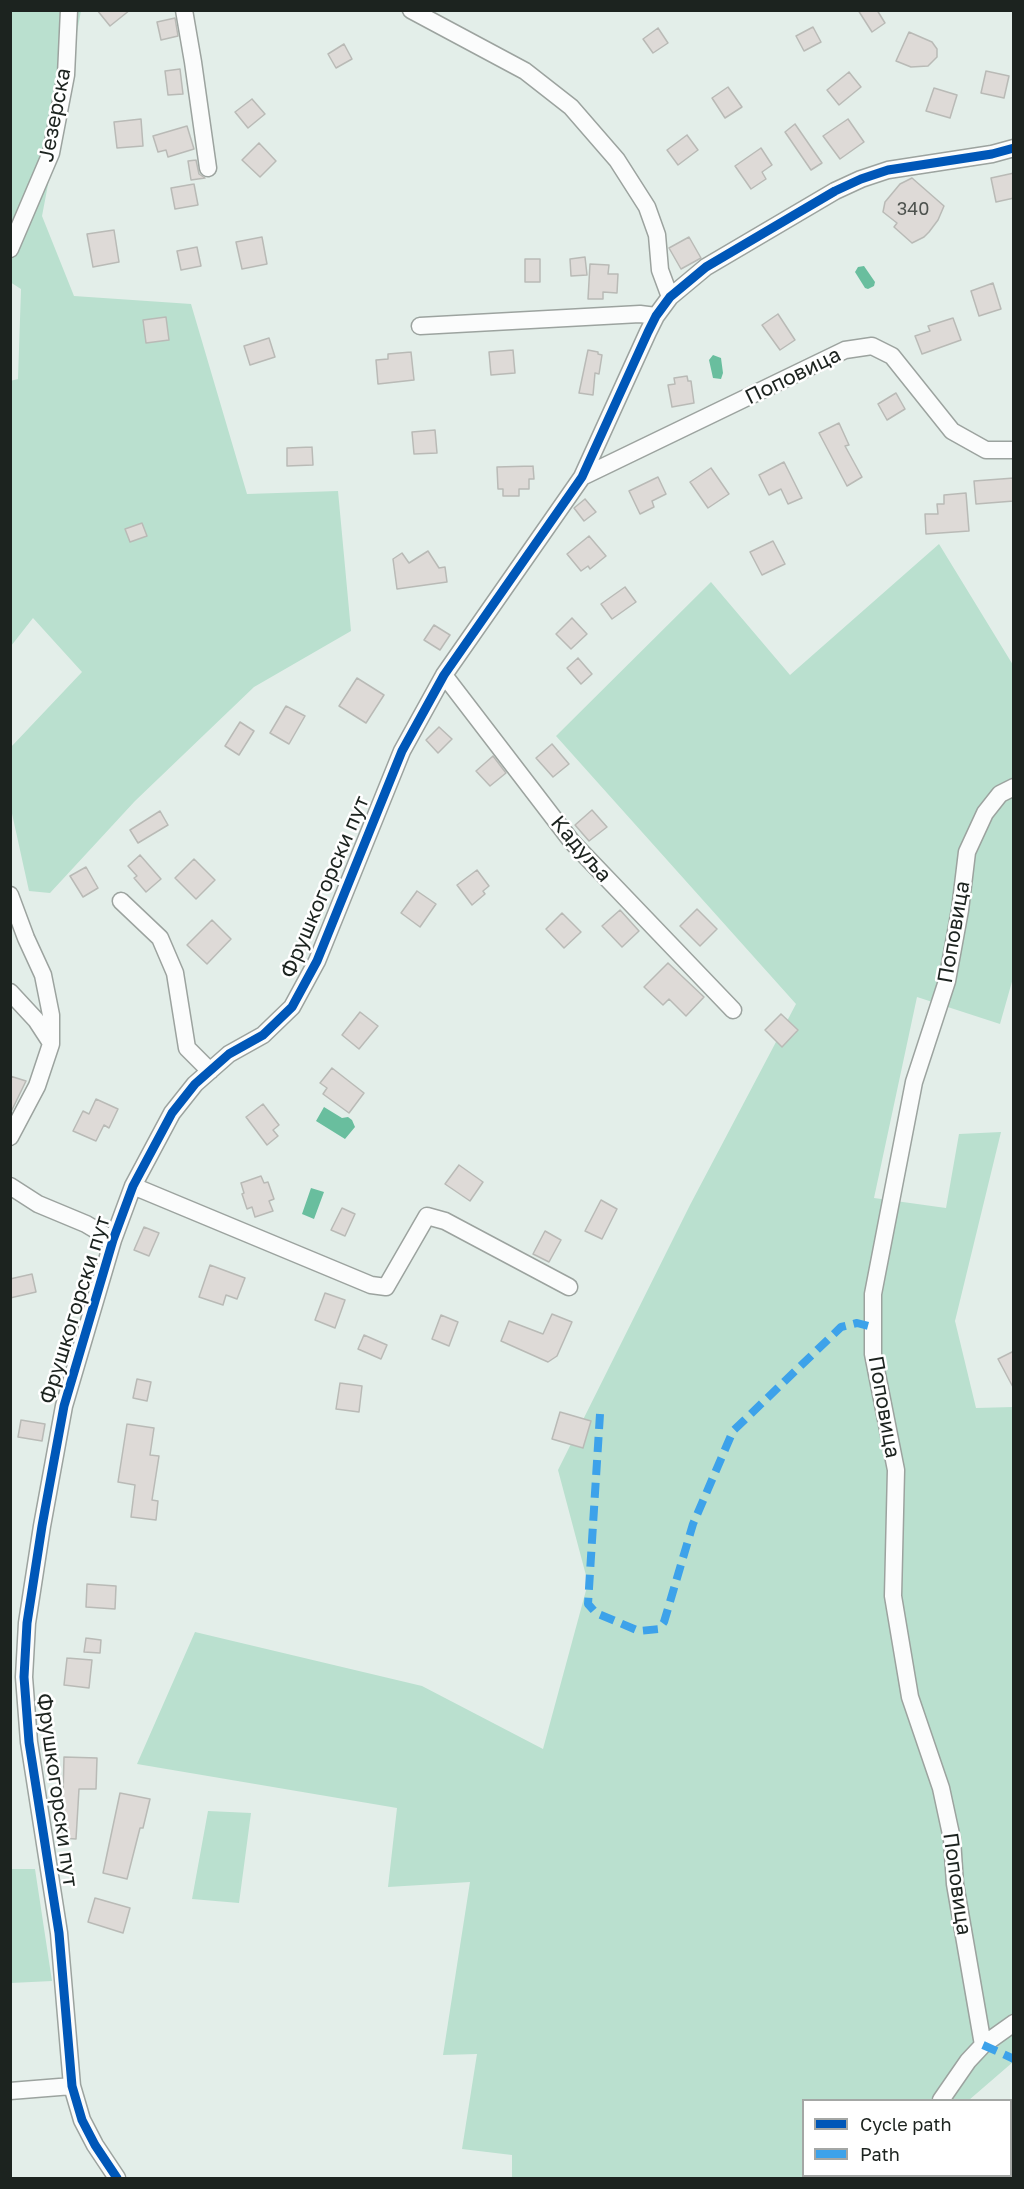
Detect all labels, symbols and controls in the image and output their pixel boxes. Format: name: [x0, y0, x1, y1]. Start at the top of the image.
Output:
street label: Језерска: [34, 66, 76, 164]
house number: 340: [897, 198, 929, 220]
street label: Поповица: [741, 342, 845, 410]
street label: Фрушкогорски пут: [275, 792, 375, 982]
street label: Кадуља: [545, 811, 617, 887]
street label: Поповица: [933, 879, 975, 985]
street label: Фрушкогорски пут: [34, 1213, 116, 1407]
street label: Поповица: [863, 1354, 905, 1460]
street label: Фрушкогорски пут: [31, 1692, 83, 1888]
street label: Поповица: [937, 1831, 977, 1937]
legend: [802, 2099, 1012, 2177]
text: Cycle path: [860, 2113, 952, 2135]
text: Path: [860, 2143, 900, 2165]

